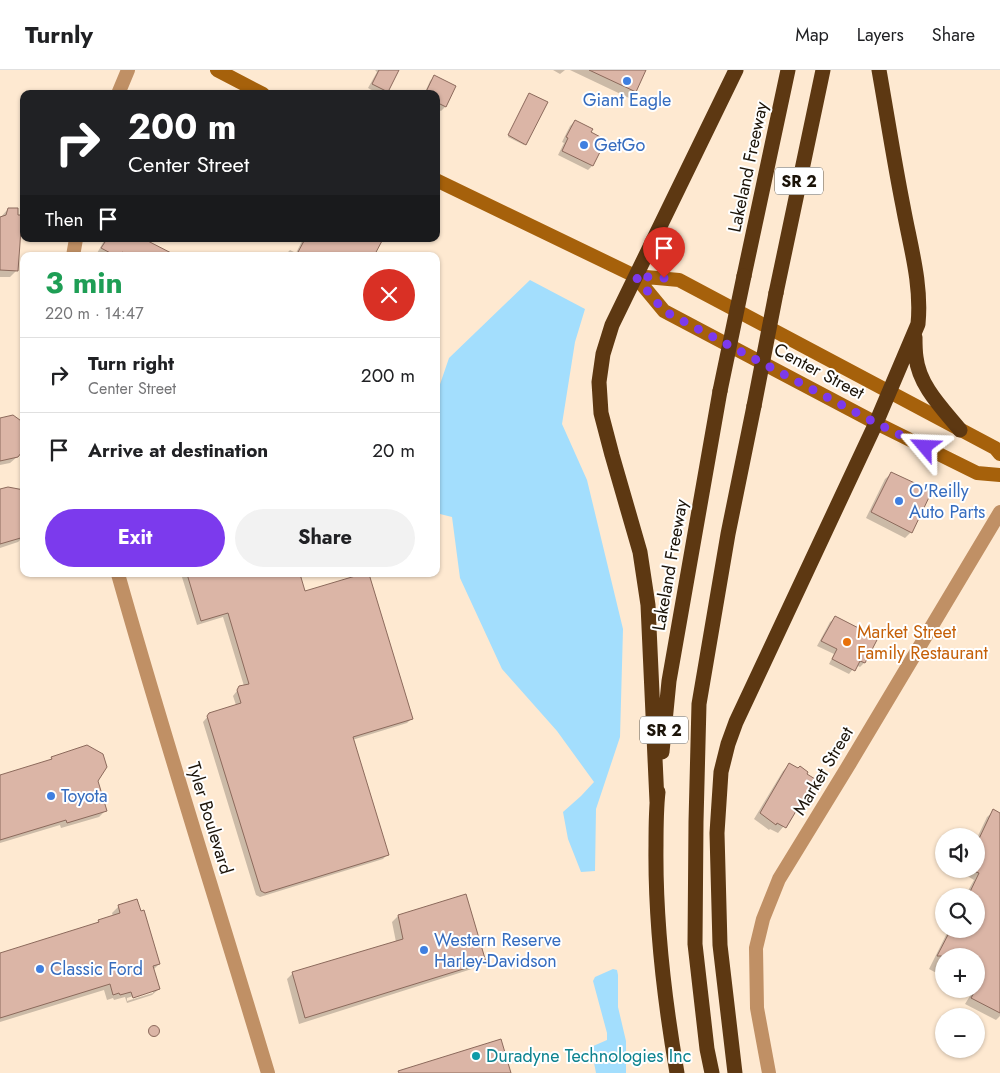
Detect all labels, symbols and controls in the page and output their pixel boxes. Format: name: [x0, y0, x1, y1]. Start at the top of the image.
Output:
text: Turnly: [25, 17, 93, 52]
text: Map: [795, 22, 829, 48]
text: Layers: [857, 22, 904, 48]
text: Share: [932, 22, 975, 48]
marker: Giant Eagle: [621, 75, 633, 87]
place label: Giant Eagle: [583, 87, 671, 113]
street label: Lakeland Freeway: [721, 99, 775, 235]
text: 200 m: [128, 102, 237, 152]
icon: right: [45, 110, 110, 175]
place label: GetGo: [594, 132, 645, 158]
marker: GetGo: [578, 139, 590, 151]
text: Center Street: [128, 148, 249, 180]
road number: SR 2: [775, 168, 823, 194]
icon: arrive: [94, 205, 122, 233]
text: Then: [45, 206, 84, 233]
pin: [643, 227, 685, 278]
icon: arrive: [650, 234, 678, 262]
text: 3 min: [45, 261, 123, 304]
button: close: [363, 269, 415, 321]
text: 220 m · 14:47: [45, 302, 144, 325]
street label: Center Street: [769, 336, 869, 406]
text: Turn right: [88, 350, 174, 377]
icon: right: [45, 361, 73, 389]
text: 200 m: [361, 362, 415, 389]
text: Center Street: [88, 377, 176, 400]
position arrow: [898, 420, 950, 472]
icon: arrive: [45, 436, 73, 464]
text: Arrive at destination: [88, 437, 268, 464]
text: 20 m: [372, 437, 415, 464]
place label: O'Reilly Auto Parts: [909, 478, 985, 525]
marker: O'Reilly Auto Parts: [893, 495, 905, 507]
street label: Lakeland Freeway: [646, 497, 694, 633]
button: Exit: [45, 509, 225, 567]
button: Share: [235, 509, 415, 567]
place label: Market Street Family Restaurant: [857, 619, 989, 666]
marker: Market Street Family Restaurant: [841, 636, 853, 648]
road number: SR 2: [640, 716, 688, 744]
street label: Market Street: [786, 721, 860, 820]
street label: Tyler Boulevard: [181, 759, 239, 877]
place label: Toyota: [61, 783, 108, 809]
marker: Toyota: [45, 790, 57, 802]
map controls: [935, 828, 985, 1058]
button: sound: [935, 828, 985, 878]
button: search: [935, 888, 985, 938]
place label: Western Reserve Harley-Davidson: [434, 927, 561, 974]
marker: Western Reserve Harley-Davidson: [418, 944, 430, 956]
button: +: [935, 948, 985, 998]
place label: Classic Ford: [50, 956, 143, 982]
marker: Classic Ford: [34, 963, 46, 975]
button: −: [935, 1008, 985, 1058]
place label: Duradyne Technologies Inc: [486, 1043, 691, 1069]
marker: Duradyne Technologies Inc: [470, 1050, 482, 1062]

